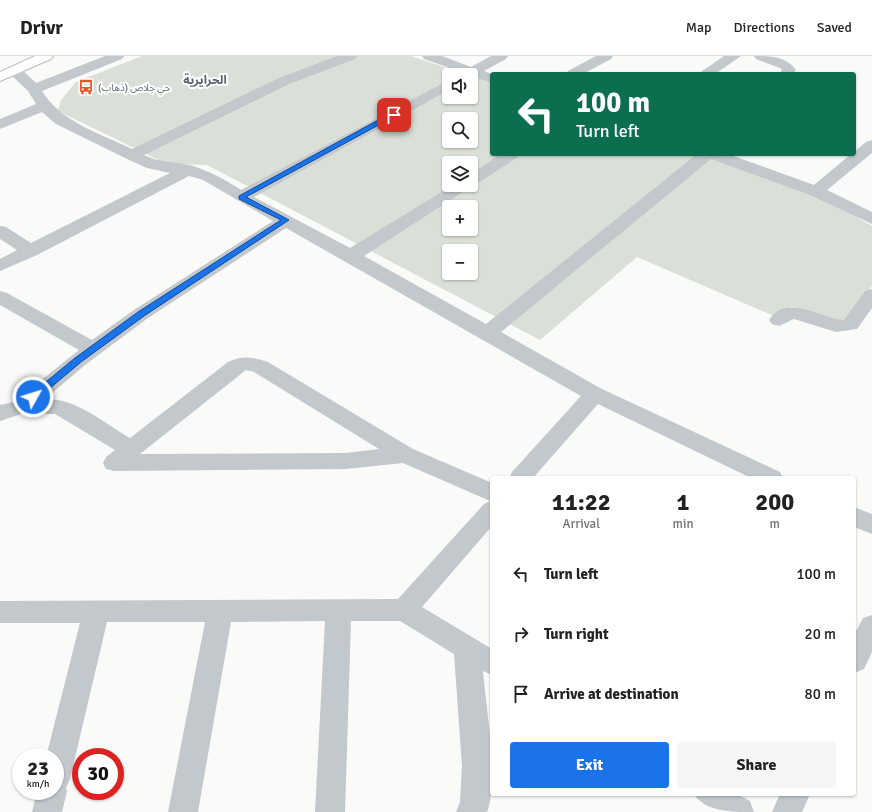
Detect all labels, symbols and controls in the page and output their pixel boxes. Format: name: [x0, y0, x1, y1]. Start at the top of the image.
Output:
text: Drivr: [20, 16, 63, 40]
text: Map: [686, 19, 712, 36]
text: Directions: [734, 19, 795, 36]
text: Saved: [817, 19, 852, 36]
map controls: [442, 68, 478, 280]
button: sound: [442, 68, 478, 104]
district label: الحرايرية: [183, 73, 227, 88]
bus stop icon: حي جلاص (ذهاب): [77, 78, 95, 96]
place label: حي جلاص (ذهاب): [98, 82, 171, 95]
text: 100 m: [576, 86, 650, 120]
icon: left: [510, 88, 562, 140]
pin: [377, 98, 411, 132]
icon: arrive: [383, 104, 405, 126]
button: search: [442, 112, 478, 148]
text: Turn left: [576, 120, 639, 142]
button: layers: [442, 156, 478, 192]
button: +: [442, 200, 478, 236]
button: −: [442, 244, 478, 280]
position arrow: [12, 376, 54, 418]
text: 11:22: [552, 487, 611, 517]
text: 1: [677, 487, 689, 517]
text: 200: [755, 487, 794, 517]
text: Arrival: [563, 516, 600, 532]
text: min: [673, 516, 694, 532]
text: m: [770, 516, 780, 532]
icon: left: [510, 563, 532, 585]
text: Turn left: [544, 565, 598, 583]
text: 100 m: [796, 565, 836, 583]
icon: right: [510, 623, 532, 645]
text: Turn right: [544, 625, 609, 643]
text: 20 m: [805, 625, 836, 643]
icon: arrive: [510, 683, 532, 705]
text: Arrive at destination: [544, 685, 679, 703]
text: 80 m: [805, 685, 836, 703]
button: Exit: [510, 742, 669, 788]
button: Share: [677, 742, 836, 788]
speed limit sign: 30: [72, 748, 124, 800]
text: 23: [27, 756, 49, 781]
text: km/h: [27, 778, 49, 790]

